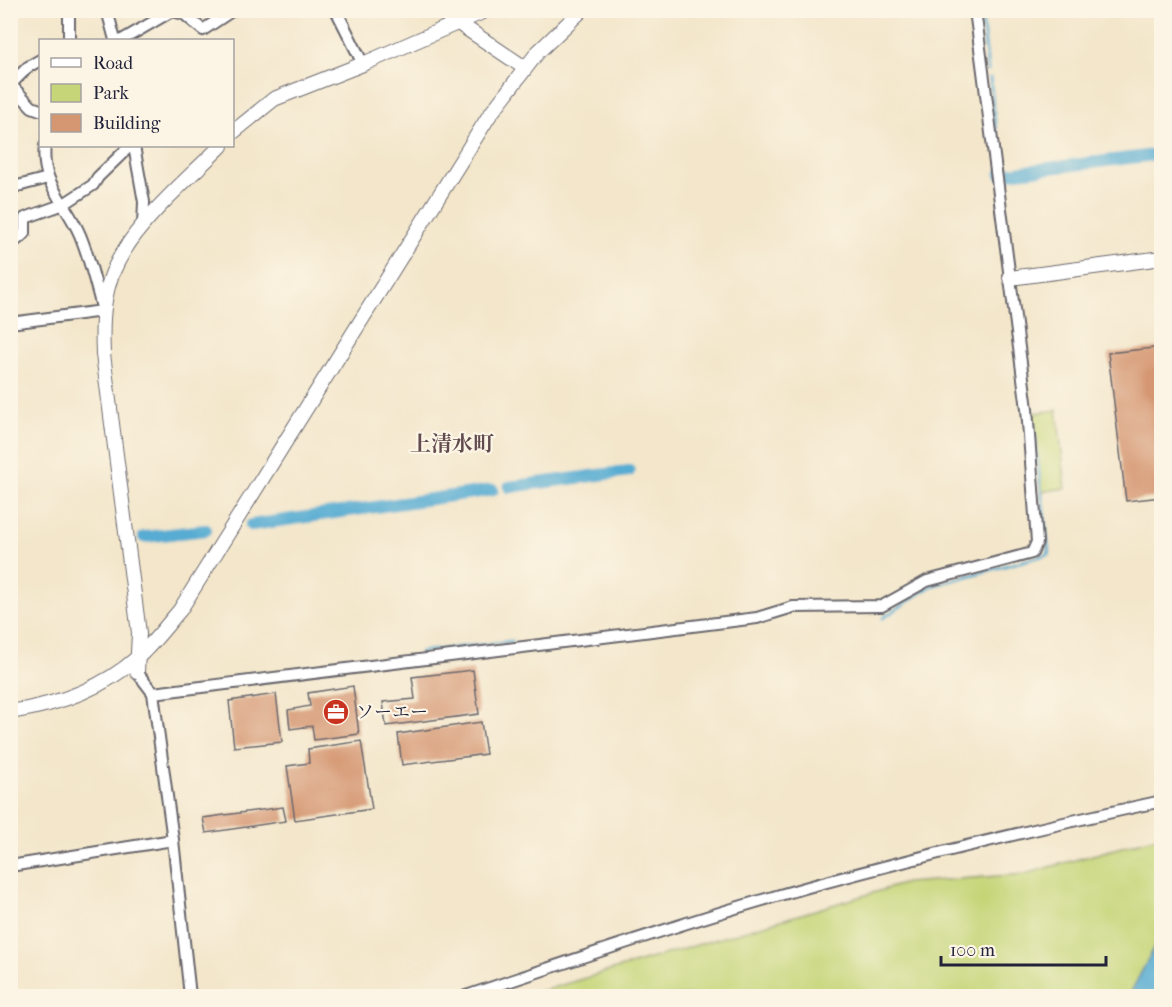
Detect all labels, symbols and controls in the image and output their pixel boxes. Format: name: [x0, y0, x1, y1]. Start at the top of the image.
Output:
legend: [39, 39, 234, 147]
text: Road: [93, 53, 133, 74]
text: Park: [93, 83, 130, 104]
text: Building: [93, 113, 161, 134]
district label: 上清水町: [410, 432, 494, 456]
office icon: ソーエー: [321, 697, 351, 727]
place label: ソーエー: [356, 702, 428, 723]
scale bar: [941, 929, 1106, 967]
text: 100 m: [950, 940, 995, 961]

